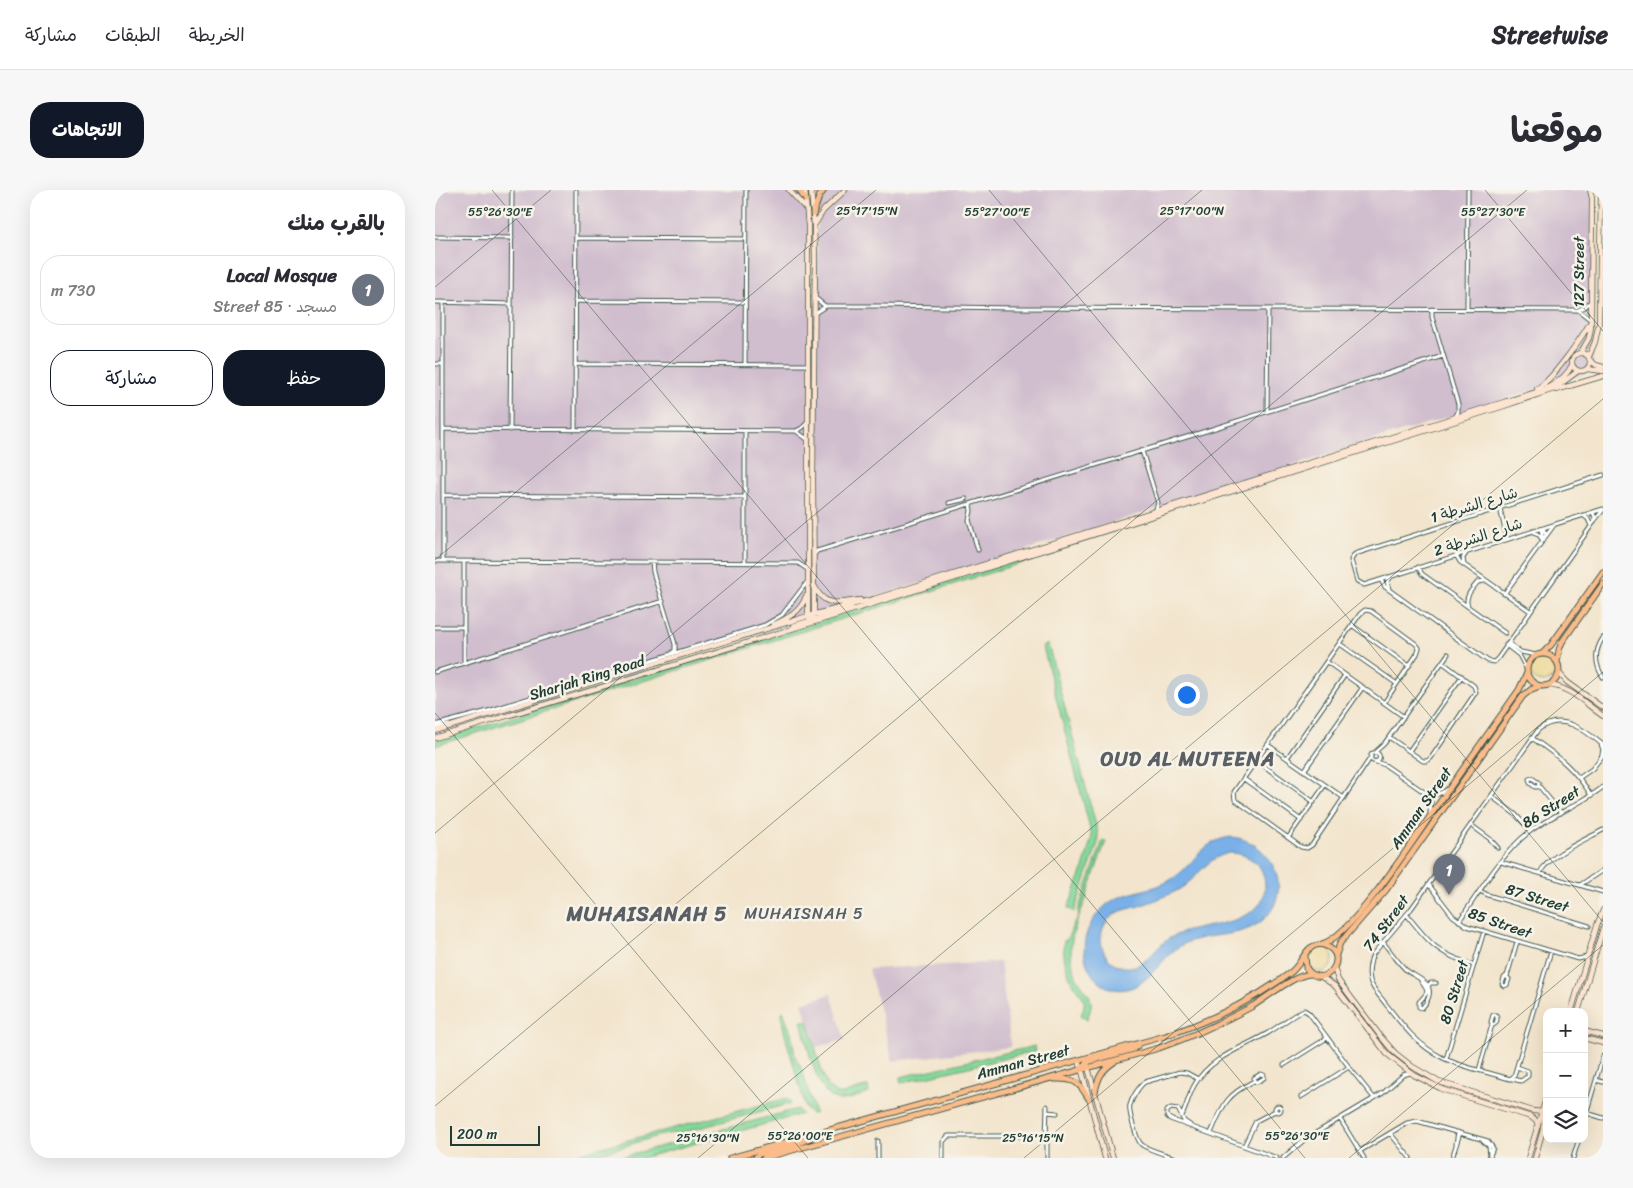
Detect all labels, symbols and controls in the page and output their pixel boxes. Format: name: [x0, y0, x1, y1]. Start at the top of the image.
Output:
text: Streetwise: [1492, 14, 1608, 56]
text: مشاركة: [25, 19, 77, 51]
text: الطبقات: [105, 19, 161, 51]
text: الخريطة: [189, 19, 245, 51]
text: موقعنا: [1510, 99, 1603, 161]
button: الاتجاهات: [30, 102, 144, 158]
text: 25°17'15"N: [836, 200, 898, 222]
text: 25°17'00"N: [1160, 200, 1225, 222]
text: 55°26'30"E: [468, 201, 533, 223]
text: 55°27'00"E: [965, 201, 1031, 223]
text: 55°27'30"E: [1461, 201, 1526, 223]
text: بالقرب منك: [287, 204, 385, 242]
street label: 127 Street: [1566, 235, 1592, 308]
text: Local Mosque: [227, 259, 337, 292]
text: 730 m: [51, 276, 96, 305]
text: 1: [365, 276, 371, 305]
text: مسجد · 85 Street: [213, 292, 337, 321]
button: مشاركة: [50, 350, 213, 406]
button: حفظ: [223, 350, 385, 406]
street label: شارع الشرطة 1: [1427, 479, 1521, 531]
street label: شارع الشرطة 2: [1430, 510, 1526, 564]
street label: Sharjah Ring Road: [526, 648, 649, 708]
your location: [1174, 682, 1200, 708]
district label: OUD AL MUTEENA: [1101, 742, 1275, 777]
street label: Amman Street: [1382, 761, 1460, 855]
street label: 86 Street: [1517, 778, 1586, 835]
pin: 1: [1433, 854, 1465, 895]
street label: 87 Street: [1502, 876, 1573, 920]
street label: 74 Street: [1356, 888, 1417, 957]
district label: MUHAISANAH 5: [566, 897, 728, 932]
district label: MUHAISNAH 5: [744, 899, 864, 928]
street label: 85 Street: [1465, 900, 1536, 946]
street label: 80 Street: [1432, 956, 1476, 1027]
map controls: [1543, 1008, 1588, 1143]
button: +: [1543, 1008, 1588, 1053]
street label: Amman Street: [973, 1037, 1073, 1087]
button: −: [1543, 1053, 1588, 1098]
button: layers: [1543, 1098, 1588, 1143]
text: 200 m: [457, 1122, 497, 1147]
scale bar: [450, 1123, 540, 1146]
text: 55°26'00"E: [768, 1125, 834, 1147]
text: 55°26'30"E: [1265, 1125, 1330, 1147]
text: 25°16'30"N: [676, 1127, 740, 1149]
text: 25°16'15"N: [1002, 1127, 1064, 1149]

